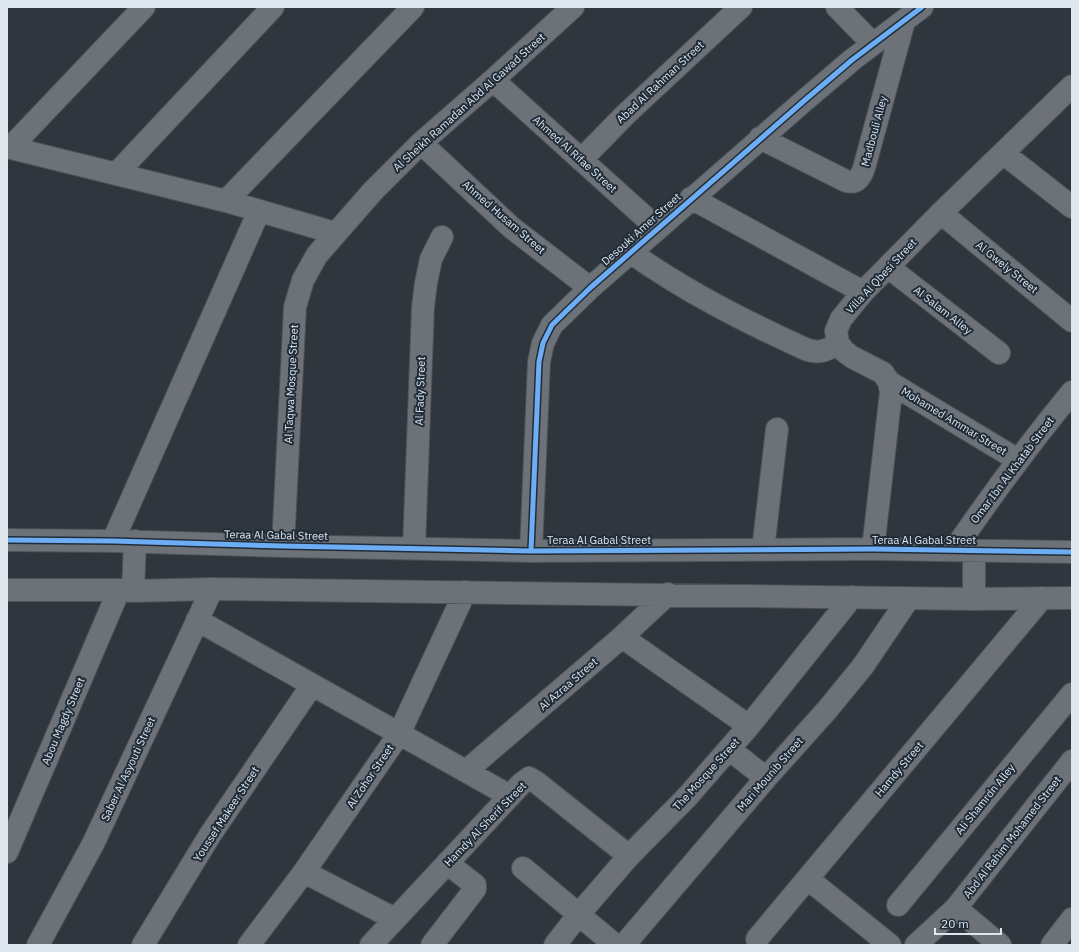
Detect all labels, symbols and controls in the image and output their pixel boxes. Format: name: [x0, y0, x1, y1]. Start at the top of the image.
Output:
street label: Al Sheikh Ramadan Abd Al Gawad Street: [390, 30, 548, 174]
street label: Abad Al Rahman Street: [613, 38, 707, 126]
street label: Madbouli Alley: [858, 94, 890, 168]
street label: Ahmed Al Rifae Street: [530, 112, 620, 196]
street label: Ahmed Husam Street: [460, 177, 549, 257]
street label: Desouki Amer Street: [598, 190, 684, 268]
street label: Villa Al Qbesi Street: [843, 235, 919, 316]
street label: Al Gwely Street: [973, 238, 1041, 296]
street label: Al Salam Alley: [911, 283, 975, 338]
street label: Al Taqwa Mosque Street: [281, 324, 301, 444]
street label: Al Fady Street: [412, 356, 428, 426]
street label: Mohamed Ammar Street: [899, 384, 1009, 458]
street label: Omar Ibn Al Khatab Street: [967, 414, 1057, 526]
street label: Teraa Al Gabal Street: [224, 527, 328, 543]
street label: Teraa Al Gabal Street: [547, 533, 651, 547]
street label: Teraa Al Gabal Street: [872, 533, 976, 547]
street label: Al Azraa Street: [536, 655, 600, 713]
street label: Abou Magdy Street: [38, 675, 88, 767]
street label: Saber Al Asyouti Street: [98, 715, 158, 823]
street label: Mari Mounib Street: [734, 734, 806, 814]
street label: The Mosque Street: [670, 735, 742, 813]
street label: Hamdy Street: [872, 738, 926, 800]
street label: Al Zohor Street: [343, 741, 397, 811]
street label: Ali Shamrdn Alley: [952, 760, 1018, 837]
street label: Youssef Makeer Street: [190, 764, 262, 864]
street label: Abd Al Rahim Mohamed Street: [960, 773, 1064, 901]
street label: Hamdy Al Sherif Street: [441, 779, 529, 869]
scale bar: [935, 910, 1001, 936]
text: 20 m: [941, 916, 969, 931]

